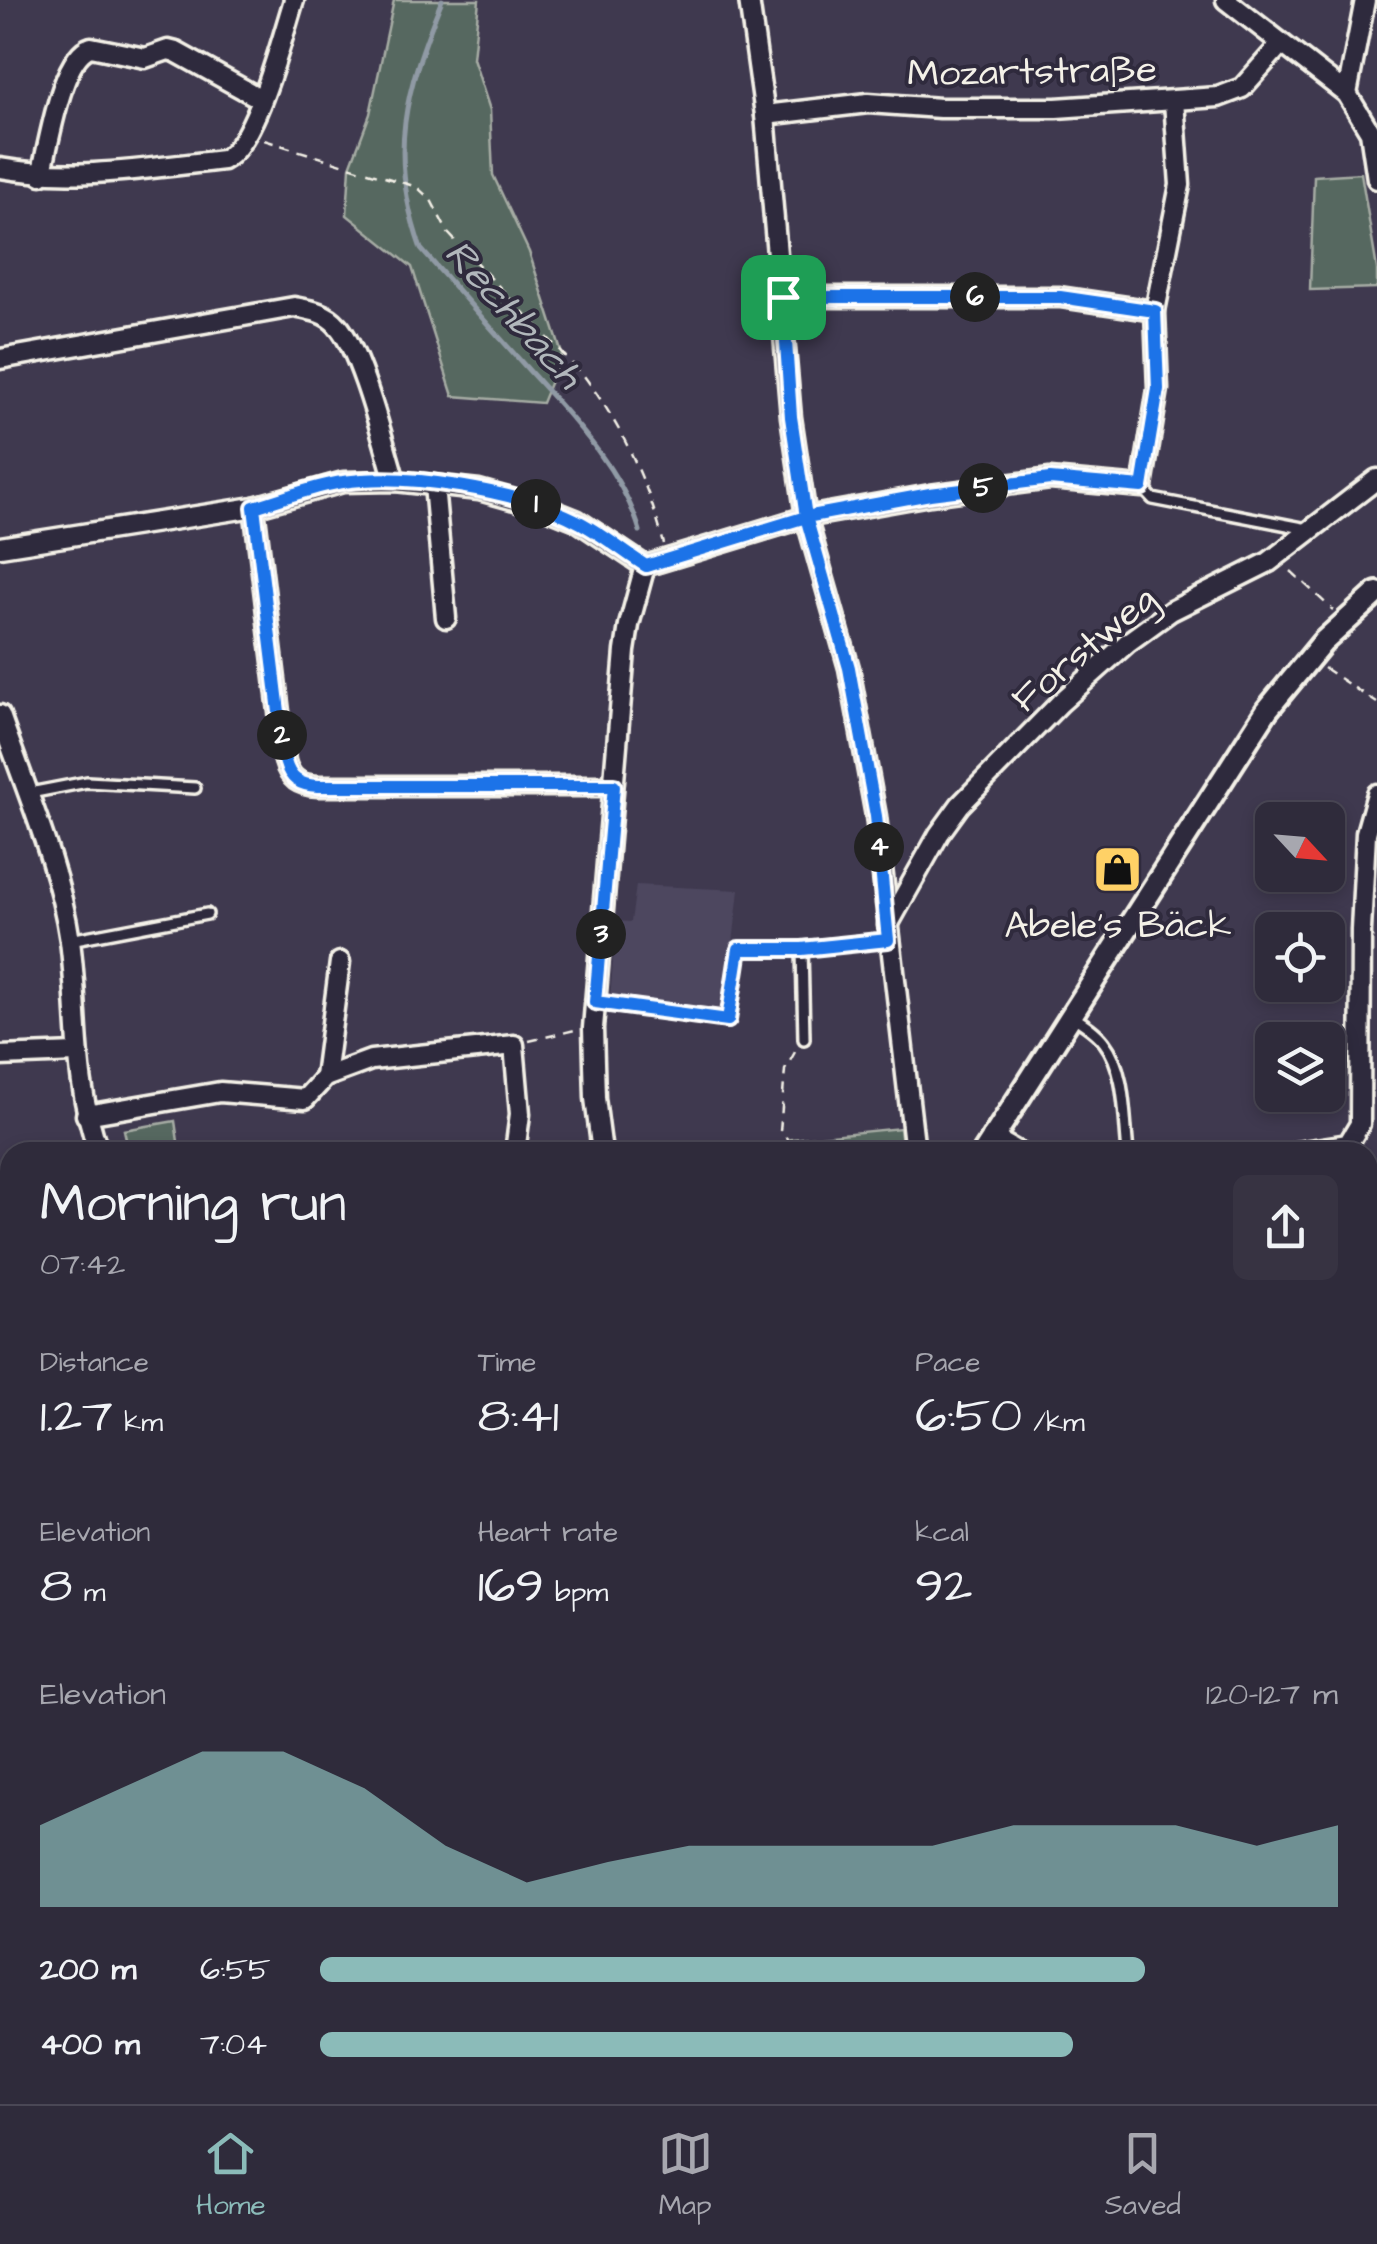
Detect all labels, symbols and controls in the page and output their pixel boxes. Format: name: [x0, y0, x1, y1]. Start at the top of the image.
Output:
street label: Mozartstraße: [907, 44, 1157, 100]
water label: Rechbach: [431, 228, 596, 403]
pin: [741, 255, 826, 340]
icon: arrive: [756, 270, 811, 325]
pin: 6: [950, 272, 1000, 322]
text: 6: [966, 277, 984, 316]
pin: 5: [958, 463, 1008, 513]
text: 5: [973, 468, 993, 507]
pin: 1: [511, 479, 561, 529]
text: 1: [534, 484, 538, 523]
street label: Forstweg: [1001, 574, 1168, 725]
pin: 2: [257, 710, 307, 760]
text: 2: [274, 715, 290, 754]
north arrow: [1255, 802, 1345, 892]
map controls: [1255, 802, 1345, 1112]
pin: 4: [854, 822, 904, 872]
text: 4: [869, 827, 889, 866]
shop icon: Abele's Bäck: [1092, 844, 1144, 896]
place label: Abele's Bäck: [1005, 900, 1231, 952]
pin: 3: [576, 909, 626, 959]
button: locate: [1255, 912, 1345, 1002]
text: 3: [594, 914, 608, 953]
button: layers: [1255, 1022, 1345, 1112]
text: Morning run: [40, 1166, 346, 1242]
button: share: [1233, 1175, 1338, 1280]
text: 07:42: [40, 1242, 125, 1287]
text: Distance: [40, 1343, 149, 1382]
text: Time: [478, 1343, 536, 1382]
text: Pace: [915, 1343, 980, 1382]
text: 1.27: [40, 1382, 113, 1451]
text: 8:41: [478, 1382, 559, 1451]
text: 6:50: [915, 1382, 1022, 1451]
text: km: [113, 1403, 163, 1442]
text: /km: [1022, 1403, 1085, 1442]
text: Elevation: [40, 1513, 150, 1552]
text: Heart rate: [478, 1513, 618, 1552]
text: kcal: [915, 1513, 969, 1552]
text: 8: [40, 1552, 72, 1621]
text: 169: [478, 1552, 544, 1621]
text: 92: [915, 1552, 972, 1621]
text: m: [72, 1573, 105, 1612]
text: bpm: [544, 1573, 608, 1612]
text: Elevation: [40, 1672, 166, 1717]
text: 120–127 m: [1206, 1672, 1338, 1717]
text: 200 m: [40, 1947, 136, 1992]
text: 6:55: [200, 1947, 271, 1992]
text: 400 m: [40, 2022, 140, 2067]
text: 7:04: [200, 2022, 267, 2067]
tab: Home: [196, 2126, 266, 2225]
tab: Map: [658, 2126, 713, 2225]
tab: Saved: [1105, 2126, 1181, 2225]

